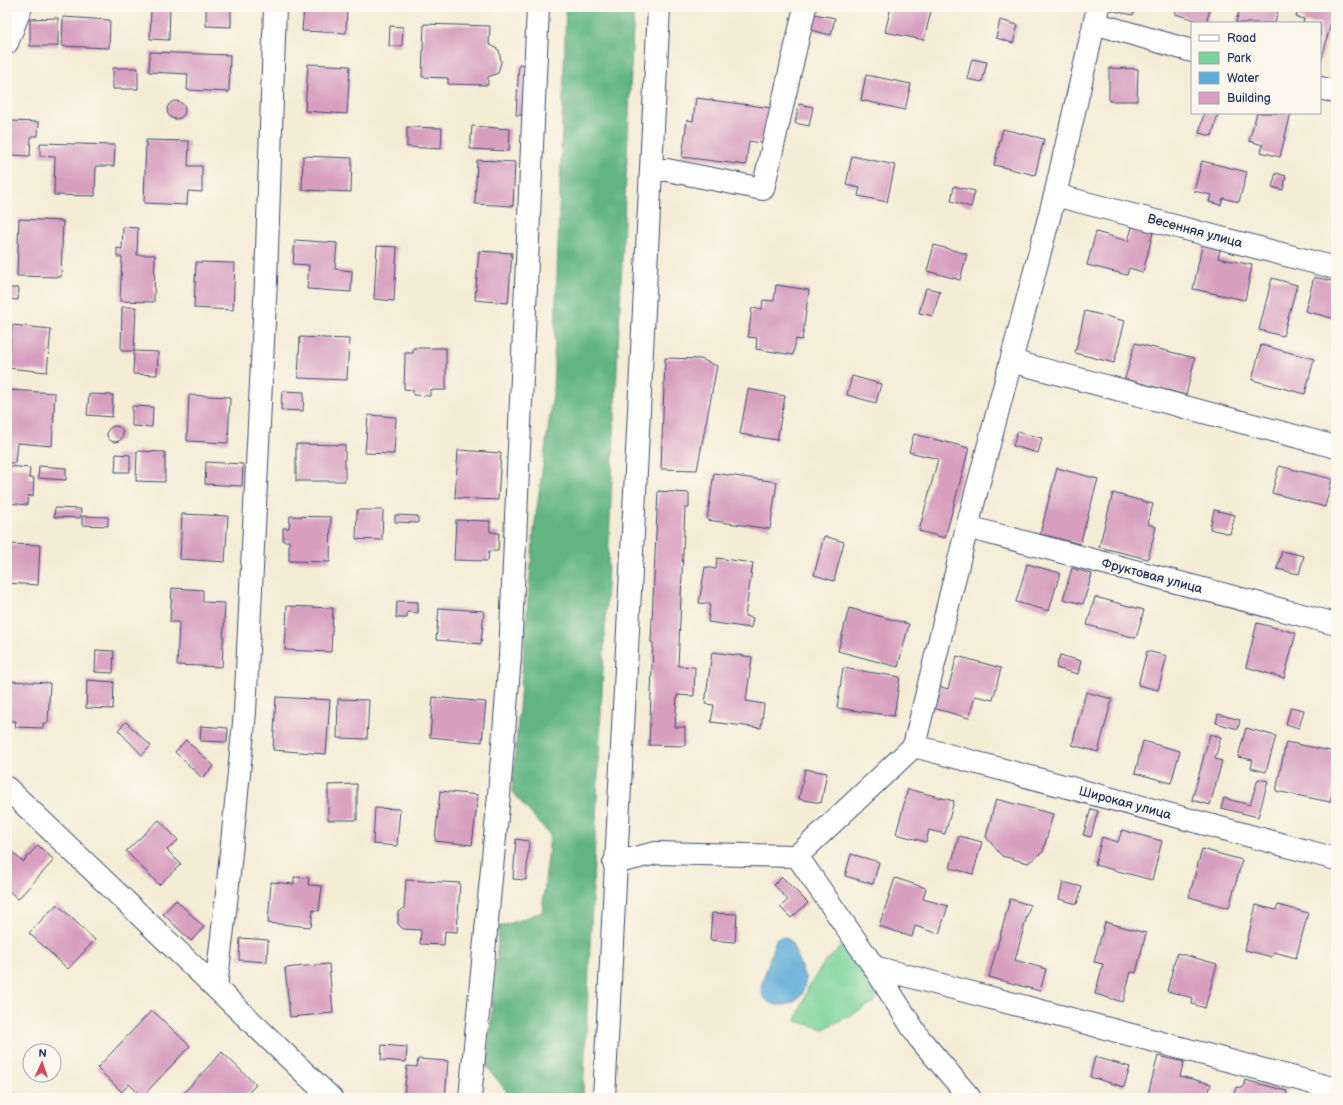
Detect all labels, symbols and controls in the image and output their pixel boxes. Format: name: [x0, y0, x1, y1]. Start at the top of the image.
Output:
legend: [1191, 22, 1321, 114]
text: Road: [1227, 31, 1256, 46]
text: Park: [1227, 51, 1251, 66]
text: Water: [1227, 71, 1259, 86]
text: Building: [1227, 91, 1271, 106]
street label: Весенняя улица: [1146, 211, 1245, 251]
street label: Фруктовая улица: [1100, 555, 1205, 597]
street label: Широкая улица: [1077, 783, 1173, 823]
north arrow: [22, 1043, 62, 1083]
text: N: [38, 1047, 47, 1060]

